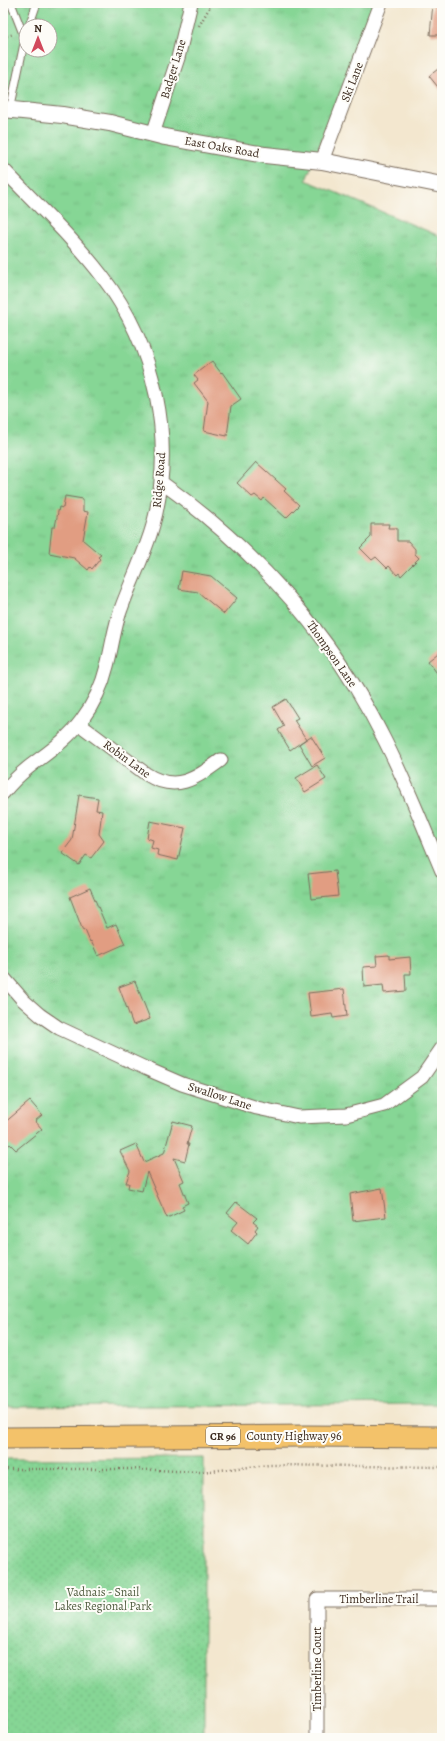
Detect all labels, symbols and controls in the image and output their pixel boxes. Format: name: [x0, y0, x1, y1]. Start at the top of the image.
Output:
north arrow: [18, 18, 58, 58]
text: N: [34, 21, 42, 36]
street label: Badger Lane: [156, 37, 190, 101]
street label: Ski Lane: [337, 60, 367, 104]
street label: East Oaks Road: [183, 133, 261, 162]
street label: Ridge Road: [149, 451, 169, 508]
street label: Thompson Lane: [303, 618, 361, 690]
street label: Robin Lane: [100, 736, 154, 782]
street label: Swallow Lane: [186, 1078, 254, 1114]
road number: CR 96: [206, 1427, 240, 1445]
street label: County Highway 96: [247, 1428, 342, 1444]
park label: Vadnais - Snail Lakes Regional Park: [54, 1584, 152, 1614]
street label: Timberline Trail: [340, 1591, 418, 1607]
street label: Timberline Court: [309, 1627, 325, 1711]

